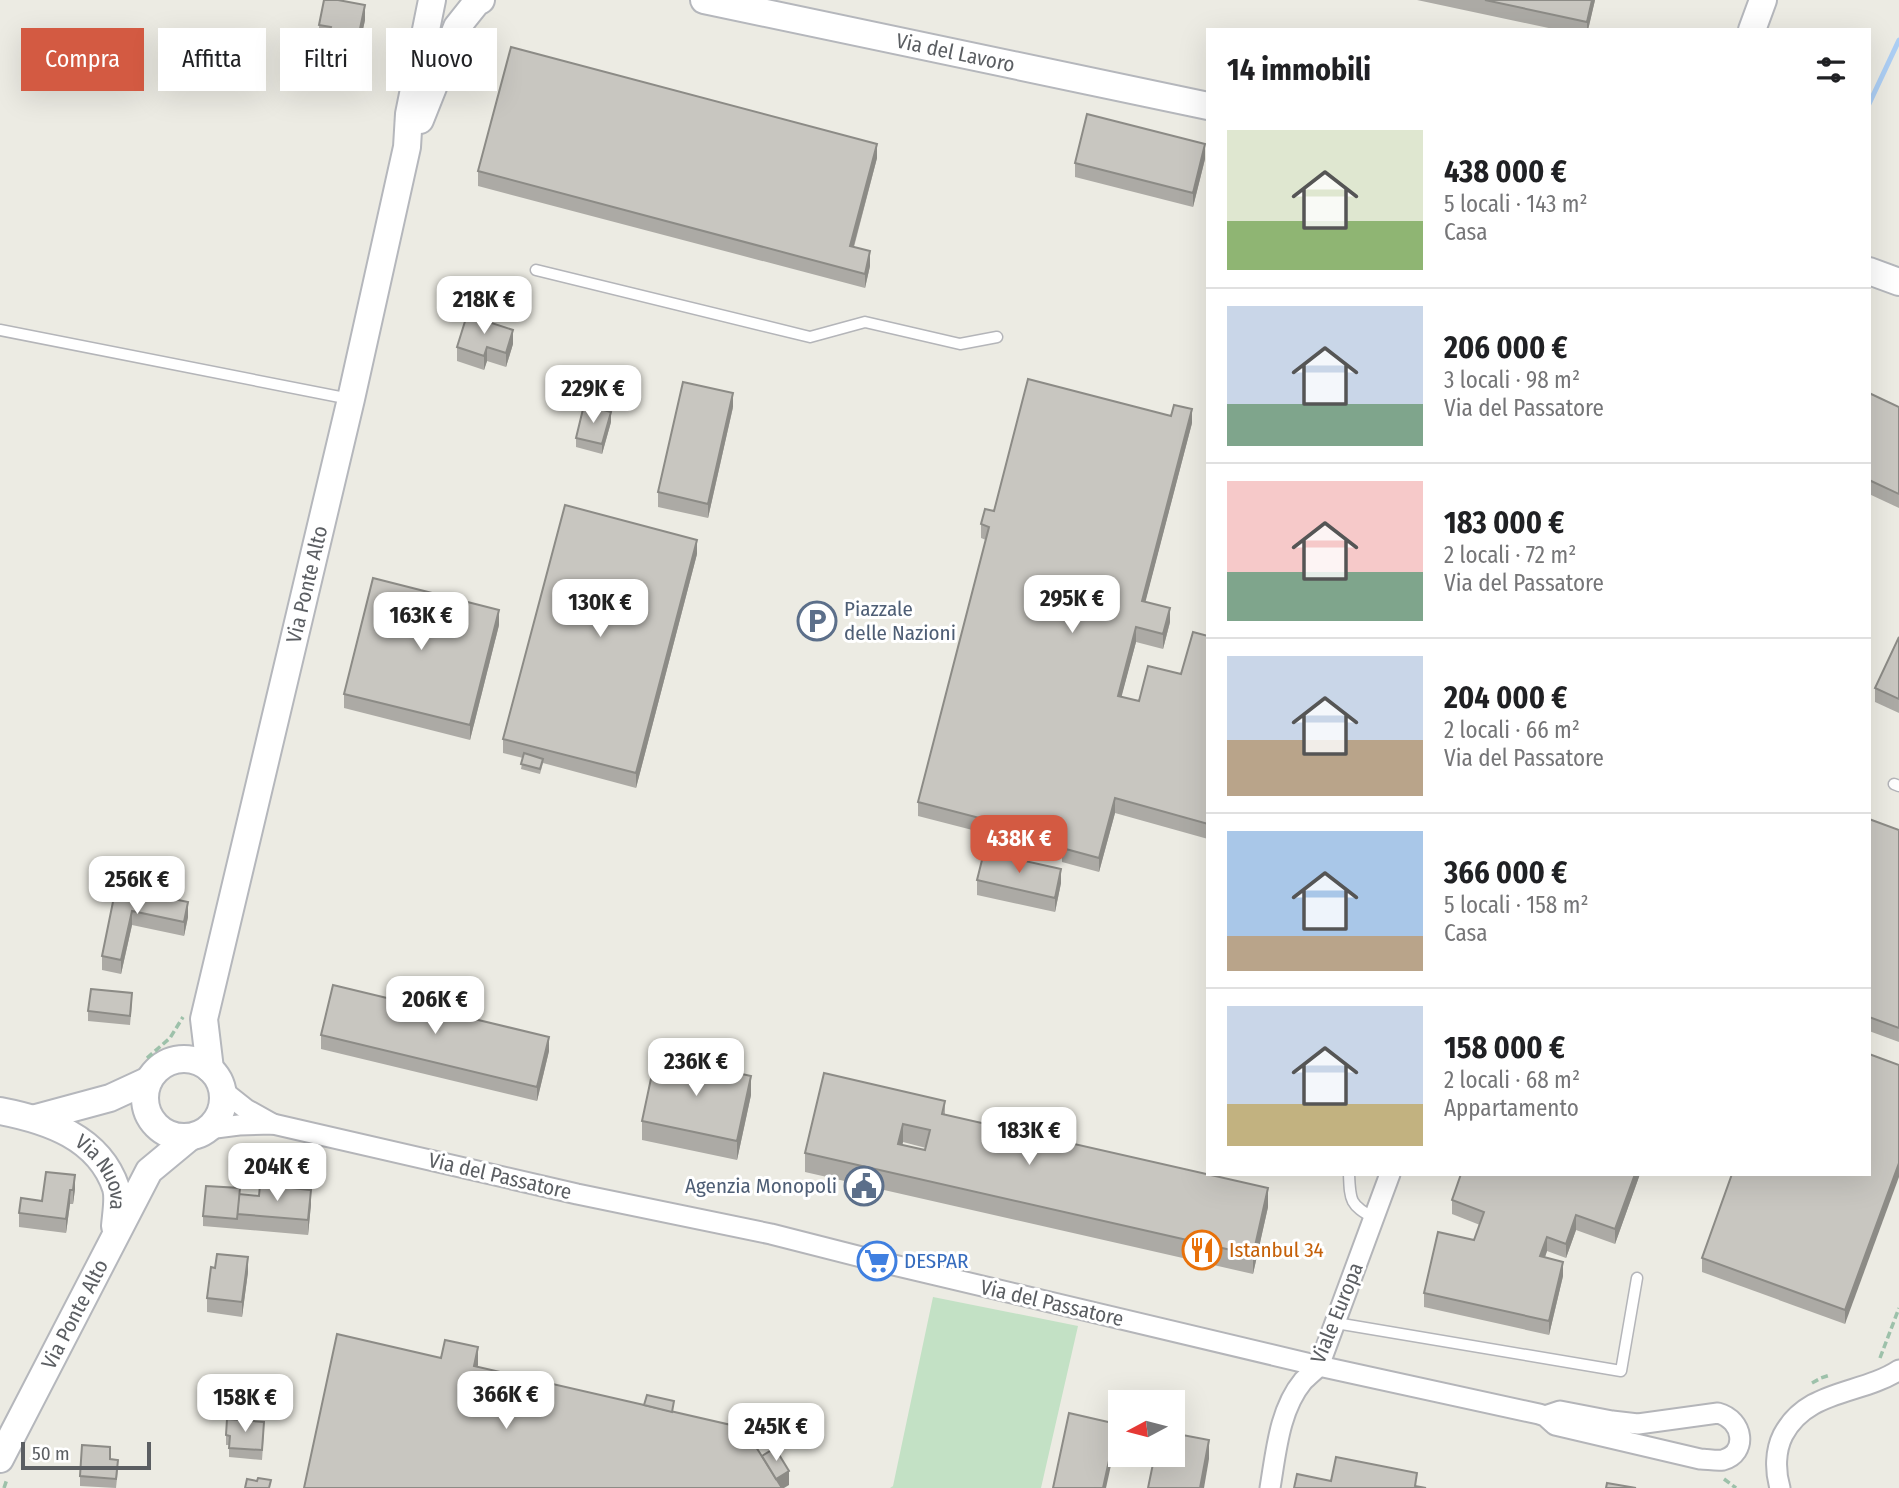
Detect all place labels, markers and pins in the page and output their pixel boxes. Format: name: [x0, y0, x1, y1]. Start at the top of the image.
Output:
pin: 218K €: [427, 276, 541, 336]
pin: 229K €: [536, 366, 650, 425]
pin: 295K €: [1015, 576, 1129, 635]
pin: 130K €: [543, 580, 657, 639]
pin: 163K €: [364, 592, 478, 652]
place label: Piazzale delle Nazioni: [844, 596, 956, 646]
parking icon: Piazzale delle Nazioni: [796, 600, 838, 642]
pin: 438K €: [962, 816, 1076, 875]
pin: 256K €: [80, 856, 194, 916]
pin: 206K €: [378, 976, 492, 1036]
pin: 236K €: [639, 1038, 753, 1098]
pin: 183K €: [972, 1108, 1086, 1167]
pin: 204K €: [220, 1144, 334, 1203]
public building icon: Agenzia Monopoli: [843, 1165, 885, 1207]
place label: Agenzia Monopoli: [685, 1173, 837, 1199]
restaurant icon: Istanbul 34: [1181, 1229, 1223, 1271]
place label: Istanbul 34: [1229, 1237, 1324, 1263]
supermarket icon: DESPAR: [856, 1240, 898, 1282]
place label: DESPAR: [904, 1248, 969, 1274]
pin: 366K €: [449, 1372, 563, 1431]
pin: 158K €: [188, 1374, 302, 1434]
pin: 245K €: [719, 1404, 833, 1463]

